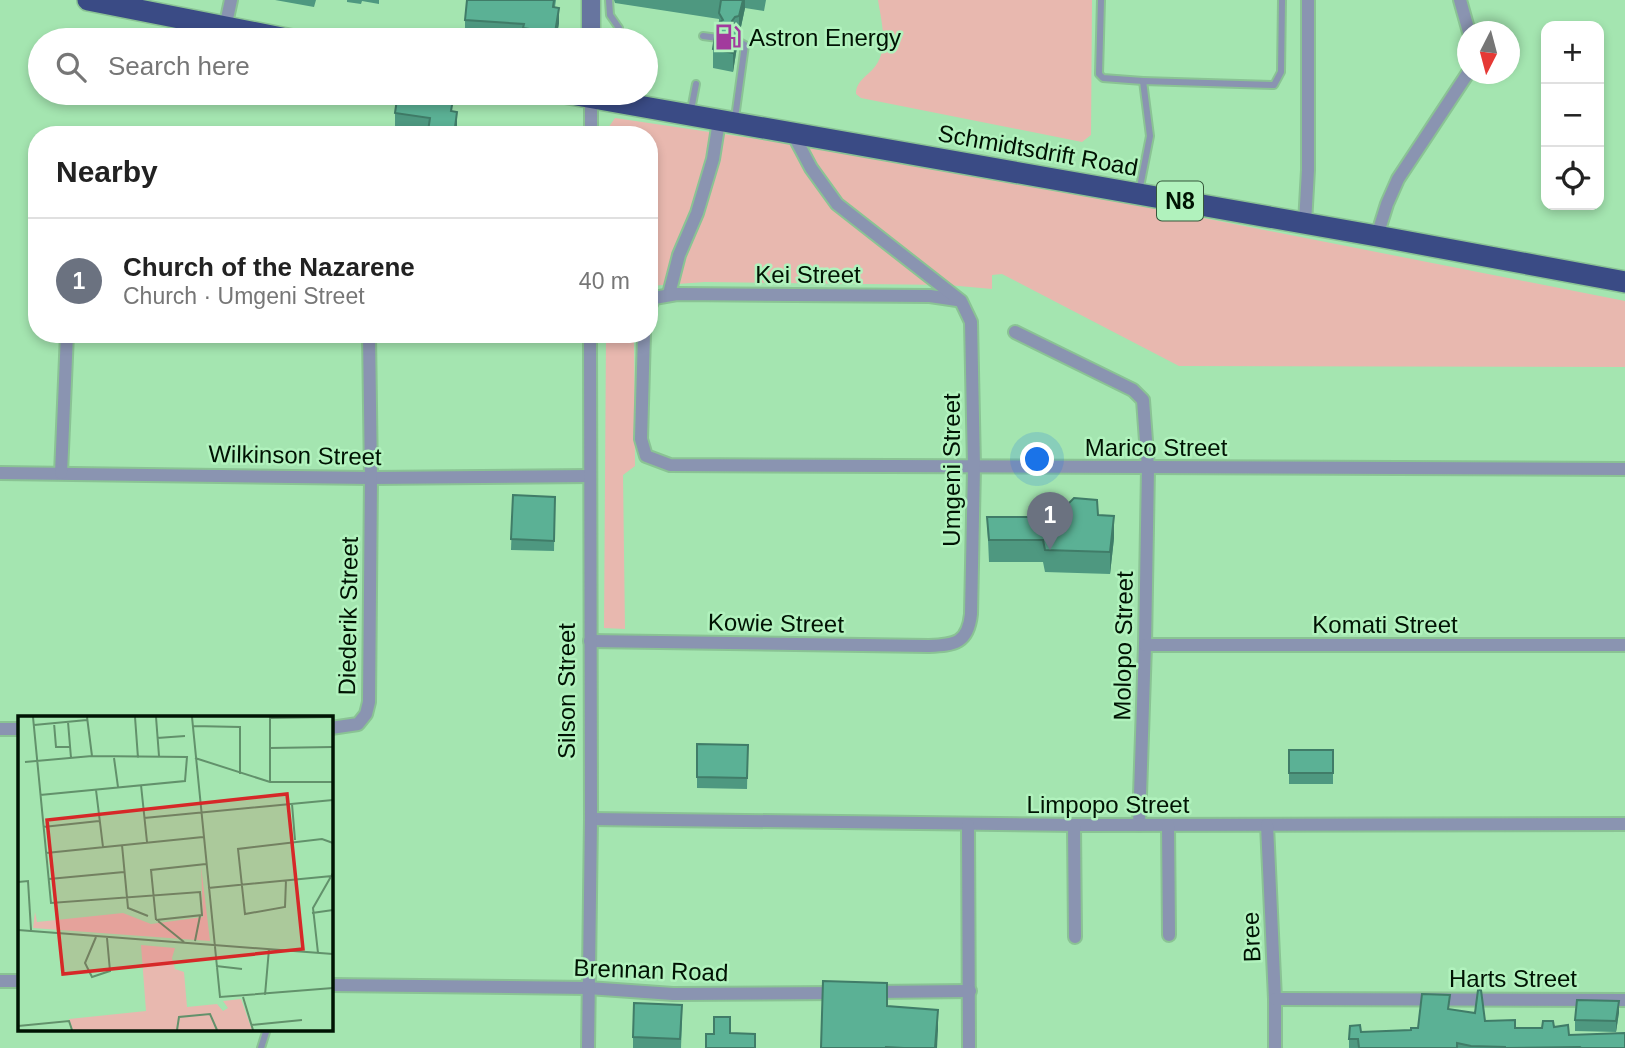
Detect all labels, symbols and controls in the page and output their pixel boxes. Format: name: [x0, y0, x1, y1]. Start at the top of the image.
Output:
north arrow: [1457, 21, 1520, 84]
map controls: [1541, 21, 1604, 210]
button: +: [1541, 21, 1604, 84]
fuel station icon: Astron Energy: [713, 22, 743, 52]
place label: Astron Energy: [749, 24, 901, 51]
search box: [28, 28, 658, 105]
icon: search: [52, 48, 90, 86]
text: Search here: [108, 51, 250, 81]
button: −: [1541, 84, 1604, 147]
street label: Schmidtsdrift Road: [936, 119, 1140, 181]
button: locate: [1541, 147, 1604, 210]
text: Nearby: [56, 155, 158, 188]
road number: N8: [1157, 182, 1203, 220]
text: Church of the Nazarene: [123, 252, 415, 282]
street label: Kei Street: [755, 261, 861, 288]
text: 1: [73, 268, 85, 294]
text: 40 m: [579, 268, 630, 294]
text: Church · Umgeni Street: [123, 283, 365, 309]
street label: Umgeni Street: [938, 393, 965, 547]
street label: Marico Street: [1085, 434, 1228, 461]
street label: Wilkinson Street: [208, 440, 382, 470]
your location: [1020, 442, 1054, 476]
pin: 1: [1027, 492, 1073, 550]
street label: Diederik Street: [333, 536, 363, 696]
street label: Molopo Street: [1108, 571, 1138, 721]
street label: Kowie Street: [708, 608, 845, 638]
street label: Komati Street: [1312, 611, 1458, 638]
street label: Silson Street: [553, 623, 580, 759]
inset map: [18, 716, 332, 1030]
street label: Limpopo Street: [1027, 791, 1190, 818]
street label: Bree: [1237, 911, 1265, 963]
street label: Brennan Road: [573, 954, 729, 986]
street label: Harts Street: [1449, 965, 1577, 992]

